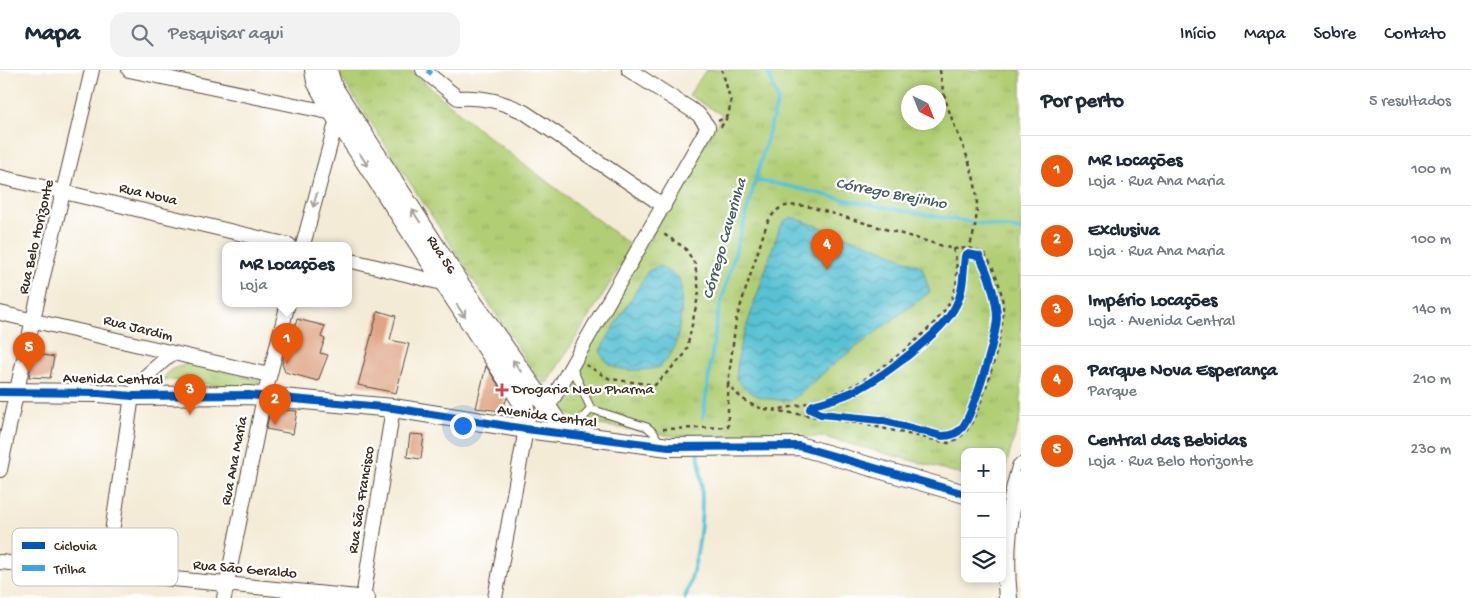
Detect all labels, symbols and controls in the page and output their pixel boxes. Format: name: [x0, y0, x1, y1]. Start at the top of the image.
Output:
search box: [110, 12, 460, 57]
text: Mapa: [25, 20, 80, 49]
icon: search: [128, 21, 156, 49]
text: Pesquisar aqui: [168, 23, 284, 46]
text: Início: [1180, 24, 1216, 45]
text: Mapa: [1244, 24, 1285, 45]
text: Sobre: [1313, 24, 1356, 45]
text: Contato: [1384, 24, 1446, 45]
north arrow: [901, 85, 946, 130]
text: Por perto: [1041, 90, 1124, 115]
text: 5 resultados: [1369, 93, 1451, 112]
text: MR Locações: [1088, 150, 1183, 173]
one-way arrow: [359, 153, 369, 167]
text: 1: [1054, 161, 1060, 180]
text: 100 m: [1411, 161, 1451, 180]
text: Loja · Rua Ana Maria: [1088, 173, 1225, 192]
water label: Córrego Caverinha: [700, 175, 753, 302]
water label: Córrego Brejinho: [834, 175, 949, 215]
street label: Rua Belo Horizonte: [15, 178, 59, 296]
street label: Rua Nova: [117, 180, 180, 211]
one-way arrow: [310, 192, 319, 208]
one-way arrow: [411, 210, 421, 224]
text: Exclusiva: [1088, 220, 1159, 243]
pin: 4: [811, 229, 843, 270]
text: 2: [1053, 231, 1061, 250]
text: 100 m: [1411, 231, 1451, 250]
street label: Rua 56: [422, 232, 460, 278]
popup: [222, 242, 352, 307]
text: Loja · Rua Ana Maria: [1088, 243, 1225, 262]
text: MR Locações: [240, 254, 334, 277]
text: Loja: [240, 277, 267, 296]
text: Império Locações: [1088, 290, 1217, 313]
text: 3: [1053, 301, 1061, 320]
text: 140 m: [1413, 301, 1451, 320]
one-way arrow: [457, 304, 467, 318]
street label: Rua Jardim: [101, 312, 175, 346]
text: Loja · Avenida Central: [1088, 313, 1235, 332]
pin: 1: [271, 323, 303, 364]
pin: 5: [13, 332, 45, 373]
one-way arrow: [512, 359, 522, 373]
text: Parque Nova Esperança: [1088, 360, 1277, 383]
street label: Avenida Central: [63, 370, 163, 390]
text: 4: [1053, 371, 1061, 390]
text: 210 m: [1412, 371, 1451, 390]
pin: 3: [174, 374, 206, 415]
place label: Drogaria New Pharma: [511, 381, 655, 399]
text: Parque: [1088, 383, 1137, 402]
pin: 2: [259, 384, 291, 425]
marker: Drogaria New Pharma: [496, 384, 508, 396]
street label: Avenida Central: [496, 401, 598, 433]
your location: [450, 413, 476, 439]
street label: Rua Ana Maria: [218, 414, 253, 507]
text: Central das Bebidas: [1088, 430, 1246, 453]
text: 5: [1053, 441, 1061, 460]
text: 230 m: [1411, 441, 1451, 460]
street label: Rua São Francisco: [345, 445, 379, 555]
map controls: [961, 448, 1006, 583]
button: +: [961, 448, 1006, 493]
text: Loja · Rua Belo Horizonte: [1088, 453, 1253, 472]
button: −: [961, 493, 1006, 538]
legend: [12, 528, 178, 586]
button: layers: [961, 538, 1006, 583]
text: Ciclovia: [54, 539, 98, 556]
street label: Rua São Geraldo: [192, 556, 298, 584]
text: Trilha: [53, 562, 87, 579]

